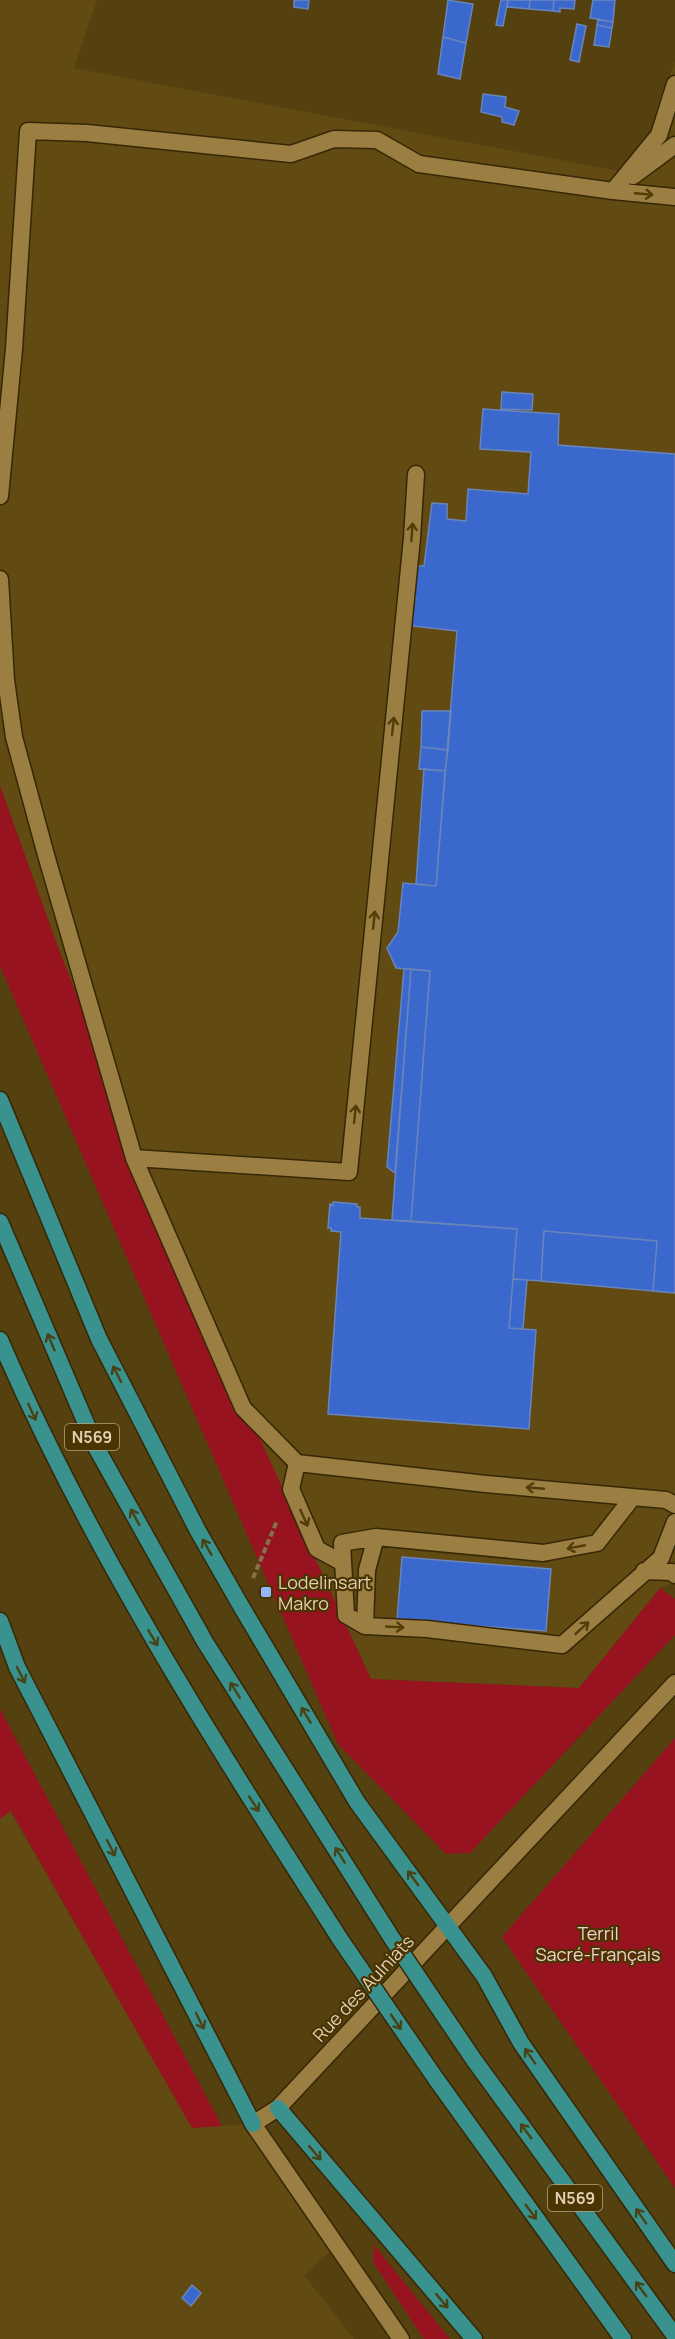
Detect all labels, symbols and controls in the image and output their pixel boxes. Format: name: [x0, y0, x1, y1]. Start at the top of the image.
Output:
one-way arrow: [633, 189, 653, 200]
one-way arrow: [407, 522, 418, 542]
one-way arrow: [388, 716, 399, 736]
one-way arrow: [369, 911, 380, 930]
one-way arrow: [350, 1105, 361, 1124]
one-way arrow: [45, 1333, 56, 1351]
one-way arrow: [111, 1366, 123, 1383]
one-way arrow: [27, 1403, 39, 1421]
road number: N569: [65, 1424, 119, 1450]
one-way arrow: [525, 1482, 545, 1493]
one-way arrow: [299, 1508, 310, 1527]
one-way arrow: [129, 1509, 141, 1526]
one-way arrow: [201, 1539, 213, 1556]
one-way arrow: [567, 1542, 586, 1553]
place label: Lodelinsart Makro: [278, 1570, 371, 1615]
marker: Lodelinsart Makro: [259, 1585, 273, 1599]
one-way arrow: [574, 1621, 589, 1635]
one-way arrow: [384, 1622, 404, 1633]
one-way arrow: [147, 1629, 159, 1646]
one-way arrow: [15, 1666, 27, 1683]
one-way arrow: [229, 1682, 241, 1699]
one-way arrow: [299, 1707, 311, 1724]
one-way arrow: [247, 1796, 260, 1813]
one-way arrow: [105, 1839, 117, 1857]
one-way arrow: [333, 1847, 345, 1864]
one-way arrow: [407, 1870, 419, 1886]
park label: Terril Sacré-Français: [535, 1921, 661, 1966]
street label: Rue des Aulniats: [307, 1929, 419, 2047]
one-way arrow: [195, 2012, 206, 2030]
one-way arrow: [390, 2013, 402, 2029]
one-way arrow: [524, 2049, 536, 2065]
one-way arrow: [520, 2124, 532, 2140]
one-way arrow: [309, 2145, 322, 2161]
road number: N569: [548, 2185, 602, 2211]
one-way arrow: [525, 2203, 538, 2219]
one-way arrow: [635, 2209, 647, 2225]
one-way arrow: [635, 2281, 647, 2297]
one-way arrow: [435, 2293, 449, 2308]

